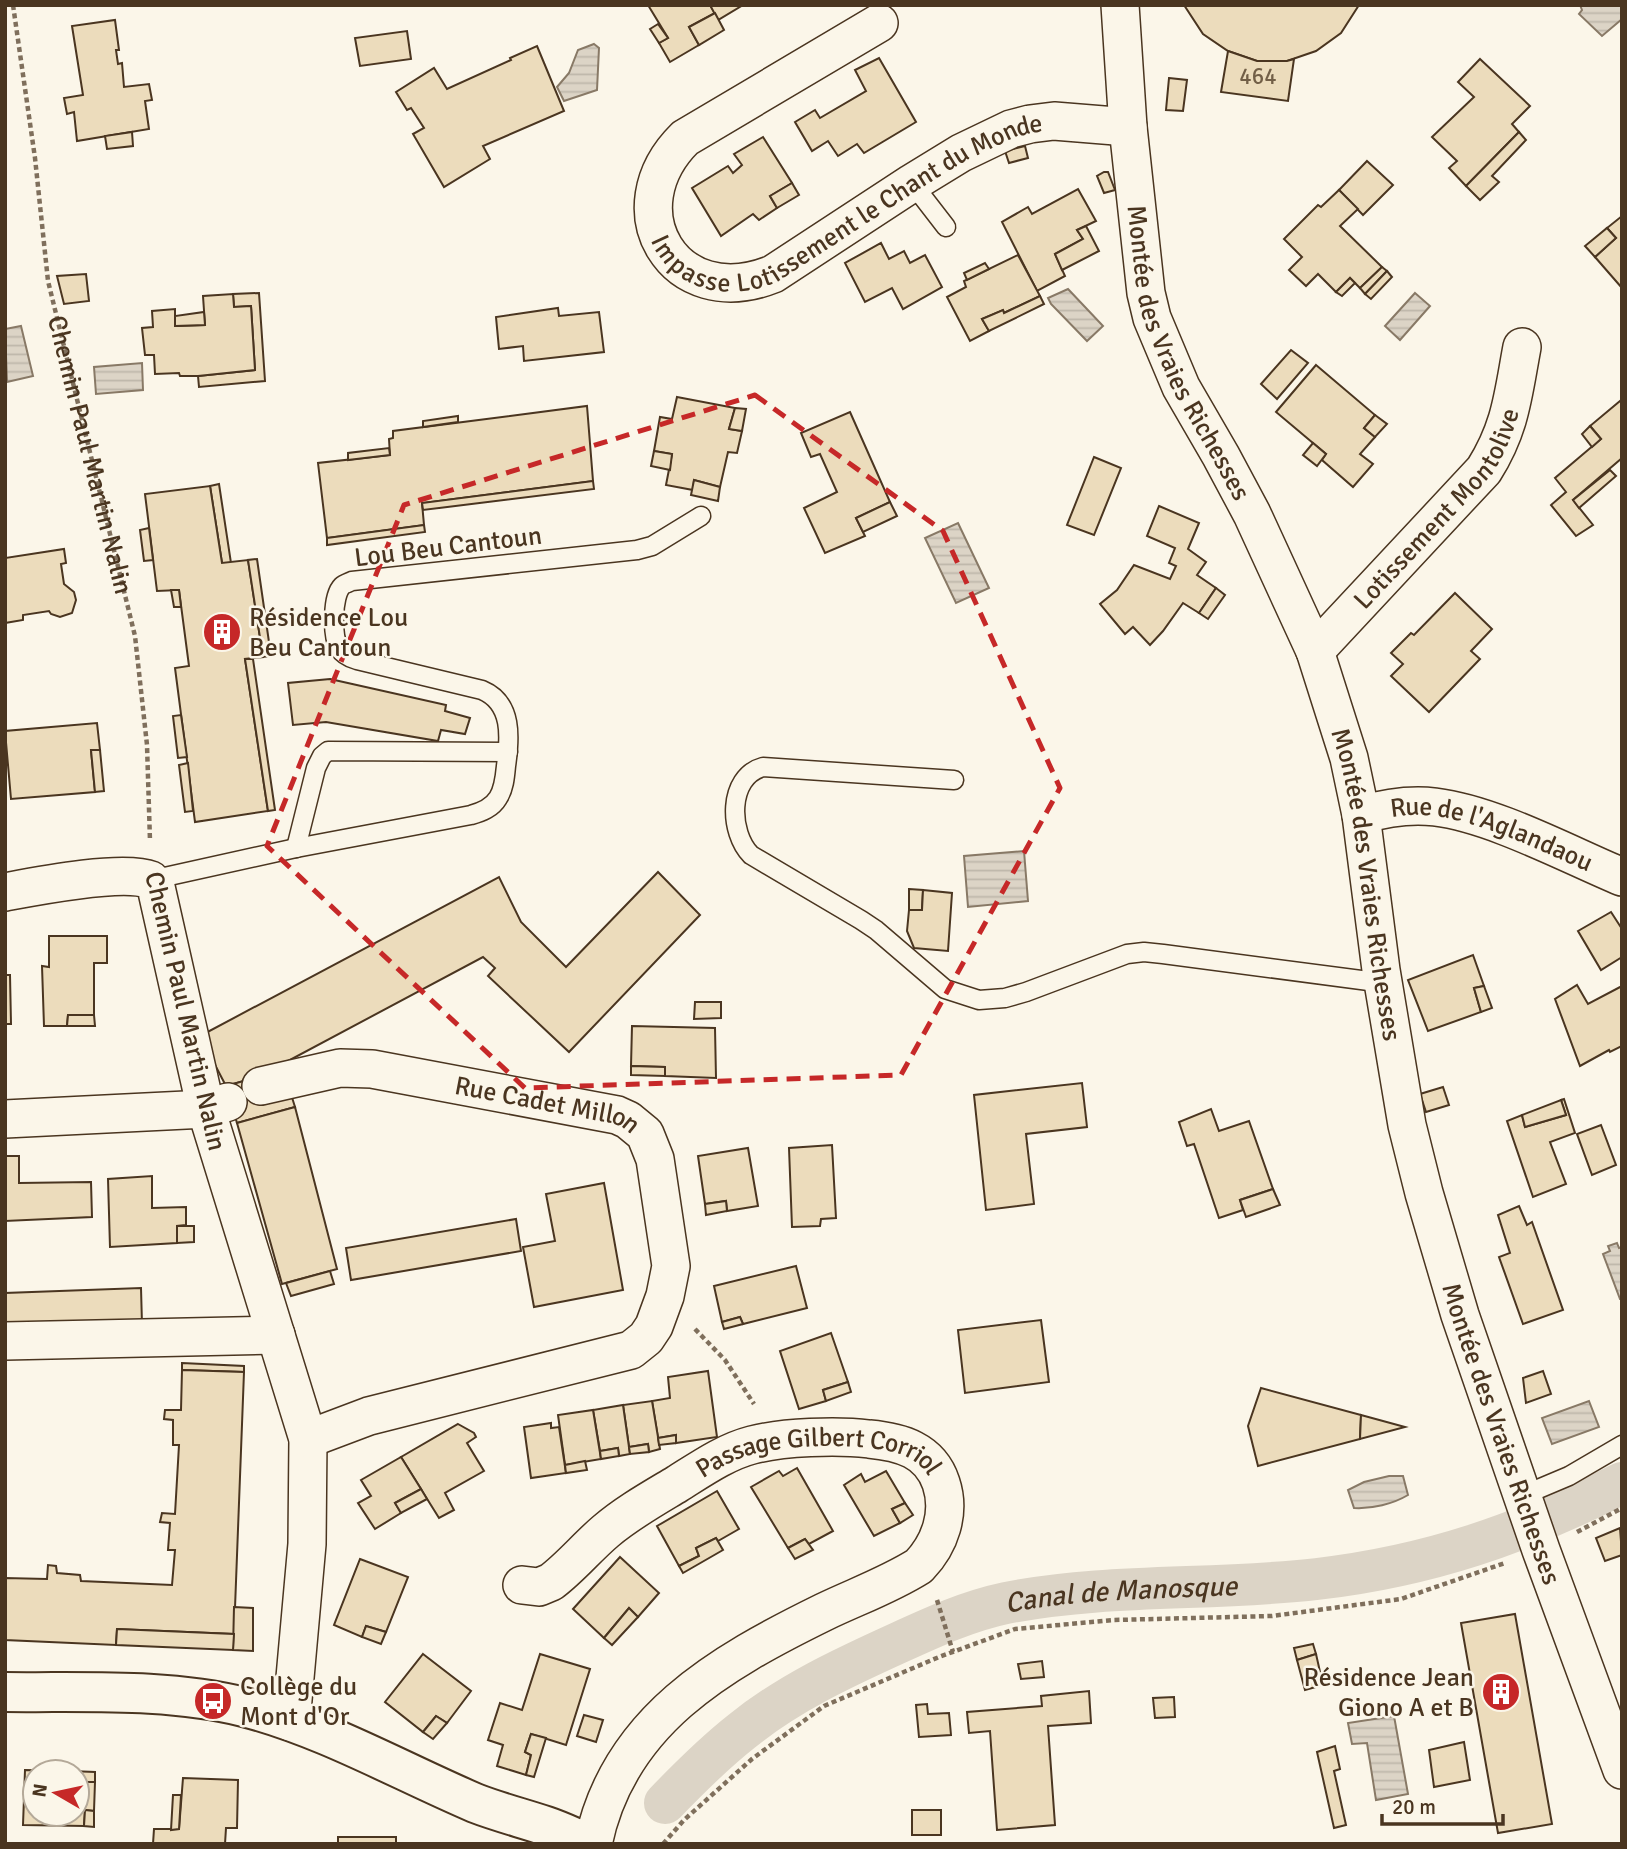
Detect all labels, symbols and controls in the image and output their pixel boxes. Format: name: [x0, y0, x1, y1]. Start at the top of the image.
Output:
house number: 464: [1239, 62, 1277, 91]
street label: Impasse Lotissement le Chant du Monde: [643, 108, 1044, 300]
street label: Montée des Vraies Richesses: [1120, 203, 1257, 506]
street label: Chemin Paul Martin Nalin: [40, 312, 139, 597]
street label: Lotissement Montolive: [1347, 405, 1527, 616]
street label: Lou Beu Cantoun: [353, 520, 544, 574]
place label: Résidence Lou Beu Cantoun: [249, 602, 408, 664]
building icon: Résidence Lou Beu Cantoun: [201, 611, 243, 653]
street label: Montée des Vraies Richesses: [1323, 724, 1408, 1043]
street label: Rue de l'Aglandaou: [1388, 791, 1598, 879]
street label: Chemin Paul Martin Nalin: [137, 868, 233, 1154]
street label: Rue Cadet Millon: [452, 1070, 647, 1141]
street label: Montée des Vraies Richesses: [1434, 1279, 1567, 1589]
text: Passage Gilbert Corriol: [690, 1422, 949, 1485]
street label: Passage Gilbert Corriol: [686, 1462, 942, 1498]
water label: Canal de Manosque: [1002, 1569, 1240, 1621]
place label: Résidence Jean Giono A et B: [1303, 1662, 1474, 1724]
place label: Collège du Mont d'Or: [240, 1671, 357, 1733]
building icon: Résidence Jean Giono A et B: [1480, 1671, 1522, 1713]
bus stop icon: Collège du Mont d'Or: [192, 1680, 234, 1722]
north arrow: [21, 1758, 91, 1828]
text: N: [27, 1782, 53, 1799]
scale bar: [1382, 1783, 1503, 1827]
text: 20 m: [1392, 1794, 1436, 1820]

